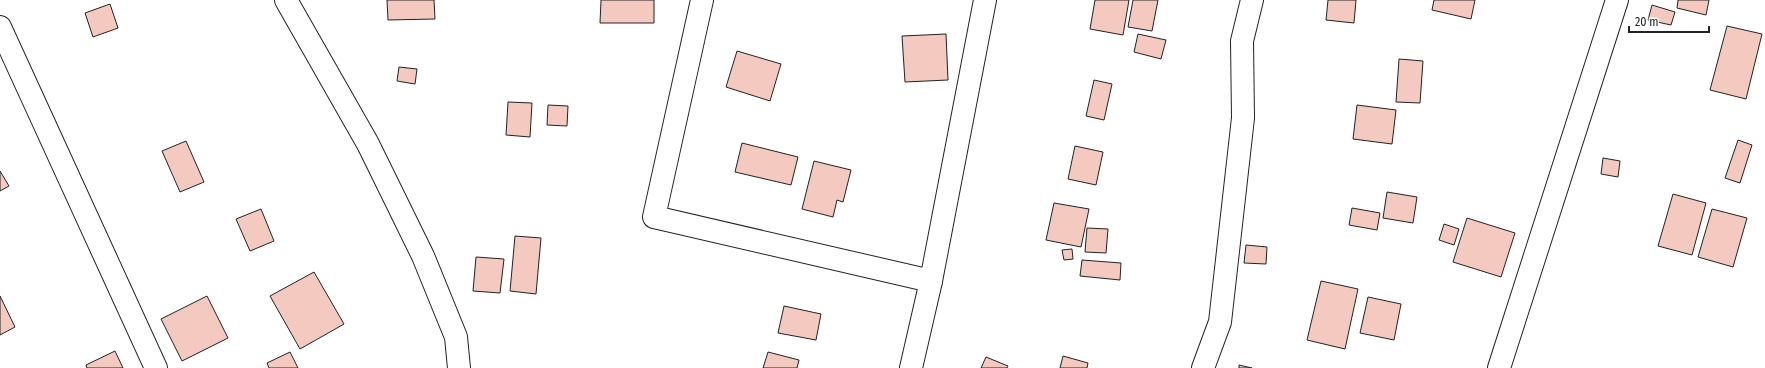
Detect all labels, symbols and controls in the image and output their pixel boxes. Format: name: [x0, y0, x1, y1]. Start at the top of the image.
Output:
scale bar: [1629, 8, 1709, 34]
text: 20 m: [1635, 15, 1659, 29]

